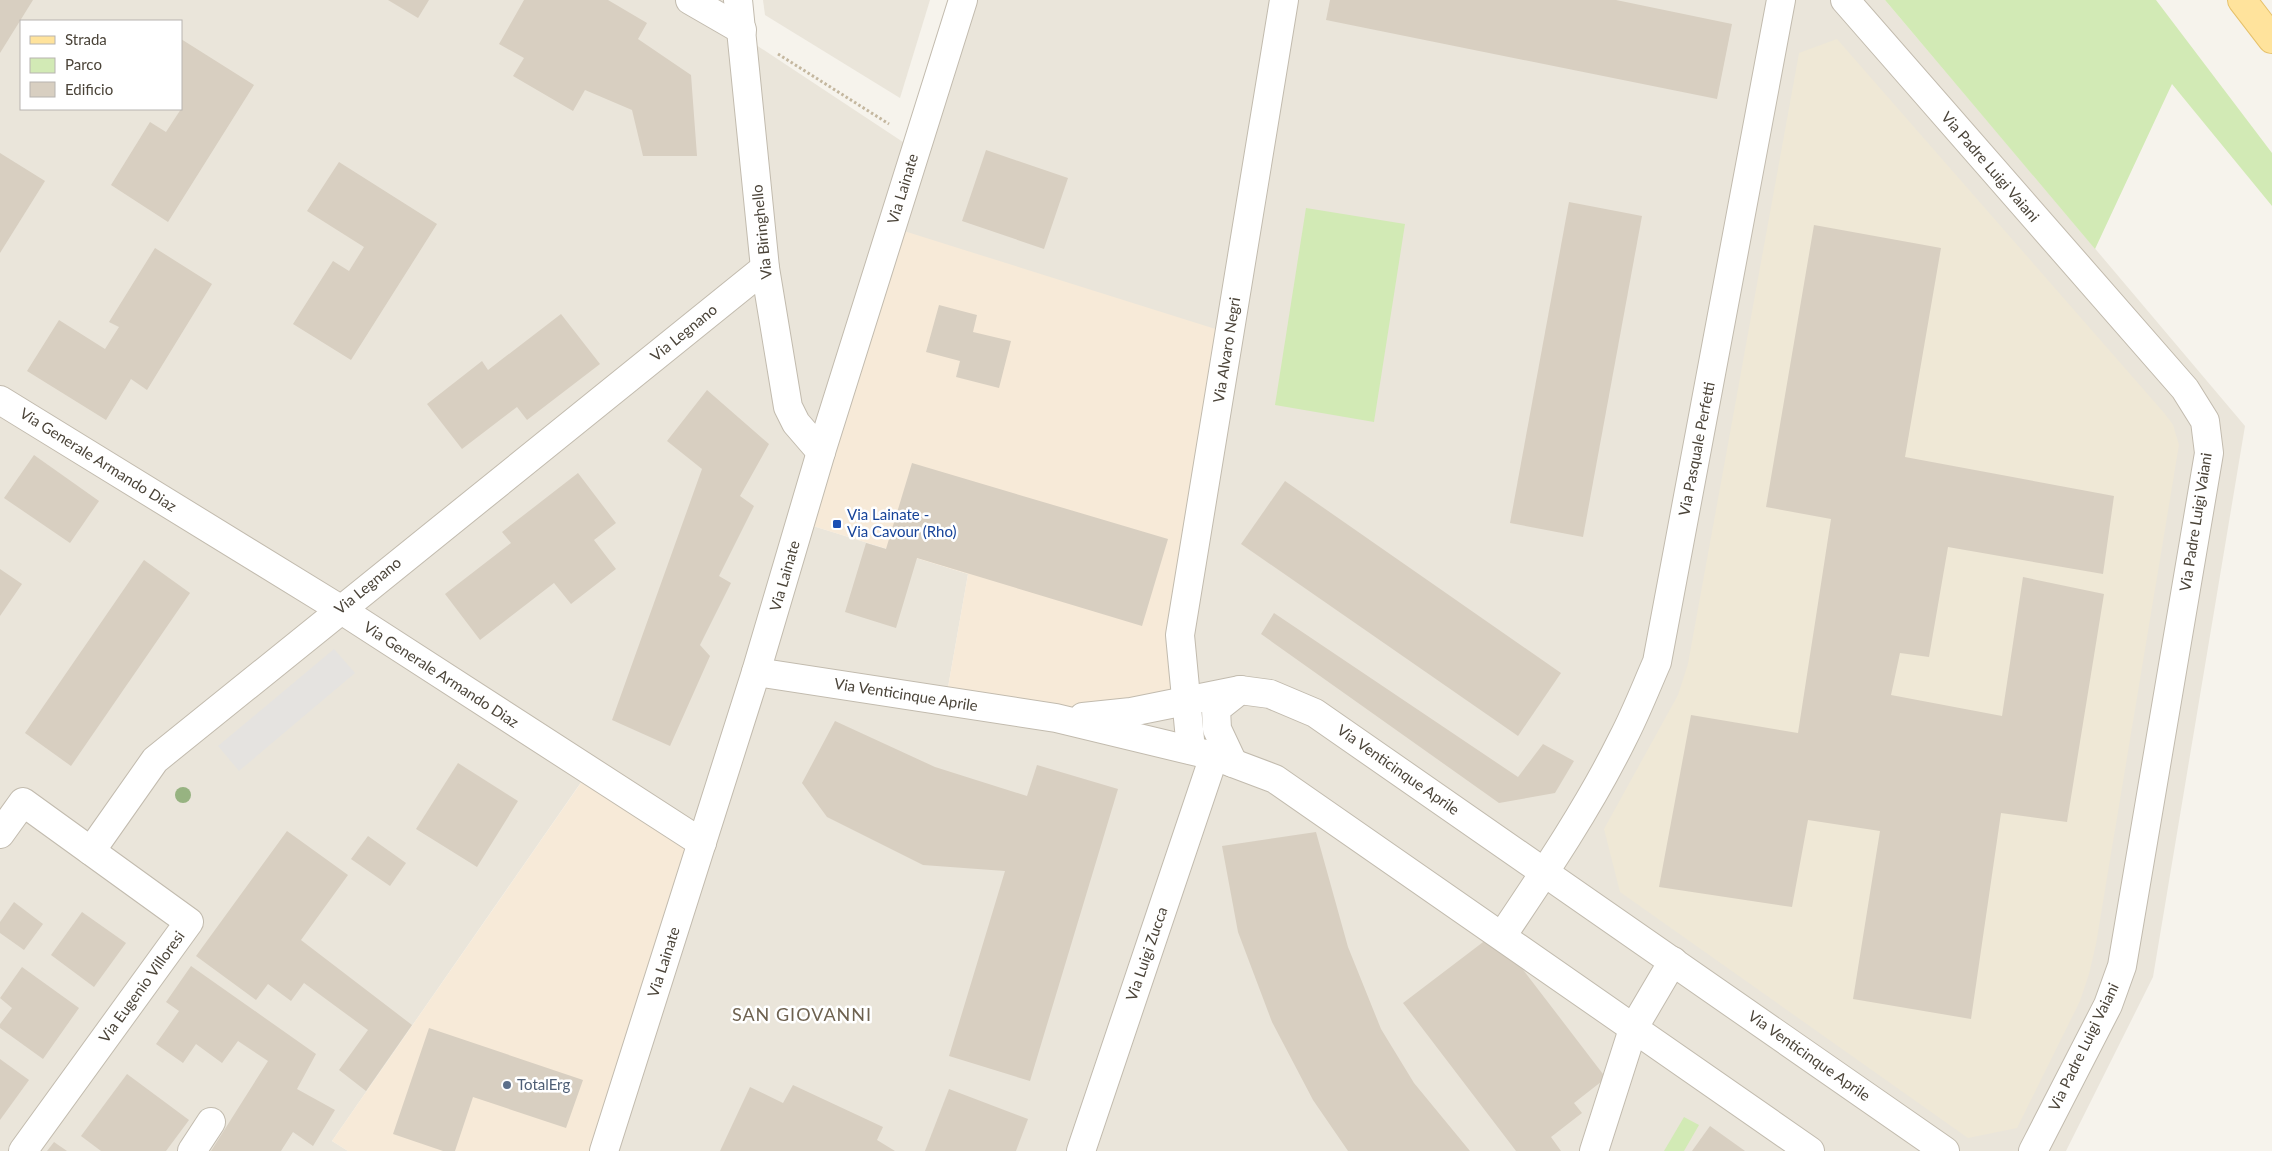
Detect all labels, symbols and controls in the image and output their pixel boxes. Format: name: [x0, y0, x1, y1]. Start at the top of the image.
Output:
legend: [20, 20, 182, 110]
text: Strada: [65, 30, 107, 48]
text: Parco: [65, 55, 102, 73]
text: Edificio: [65, 80, 113, 98]
street label: Via Padre Luigi Vaiani: [1938, 108, 2043, 225]
street label: Via Lainate: [883, 151, 921, 226]
street label: Via Biringhello: [747, 184, 775, 280]
street label: Via Alvaro Negri: [1209, 296, 1243, 404]
street label: Via Legnano: [646, 300, 720, 365]
street label: Via Pasquale Perfetti: [1674, 380, 1718, 517]
street label: Via Generale Armando Diaz: [17, 403, 180, 515]
street label: Via Padre Luigi Vaiani: [2175, 451, 2215, 592]
place label: Via Lainate - Via Cavour (Rho): [847, 505, 956, 540]
marker: Via Lainate - Via Cavour (Rho): [831, 518, 843, 530]
street label: Via Lainate: [765, 538, 803, 613]
street label: Via Legnano: [330, 553, 404, 618]
street label: Via Generale Armando Diaz: [361, 617, 523, 731]
street label: Via Venticinque Aprile: [833, 674, 979, 714]
street label: Via Venticinque Aprile: [1334, 720, 1463, 818]
street label: Via Luigi Zucca: [1122, 904, 1171, 1003]
street label: Via Lainate: [643, 924, 683, 999]
street label: Via Eugenio Villoresi: [95, 927, 188, 1046]
street label: Via Padre Luigi Vaiani: [2044, 980, 2122, 1113]
district label: SAN GIOVANNI: [732, 1003, 872, 1025]
street label: Via Venticinque Aprile: [1745, 1006, 1874, 1104]
place label: TotalErg: [517, 1075, 570, 1093]
marker: TotalErg: [501, 1079, 513, 1091]

